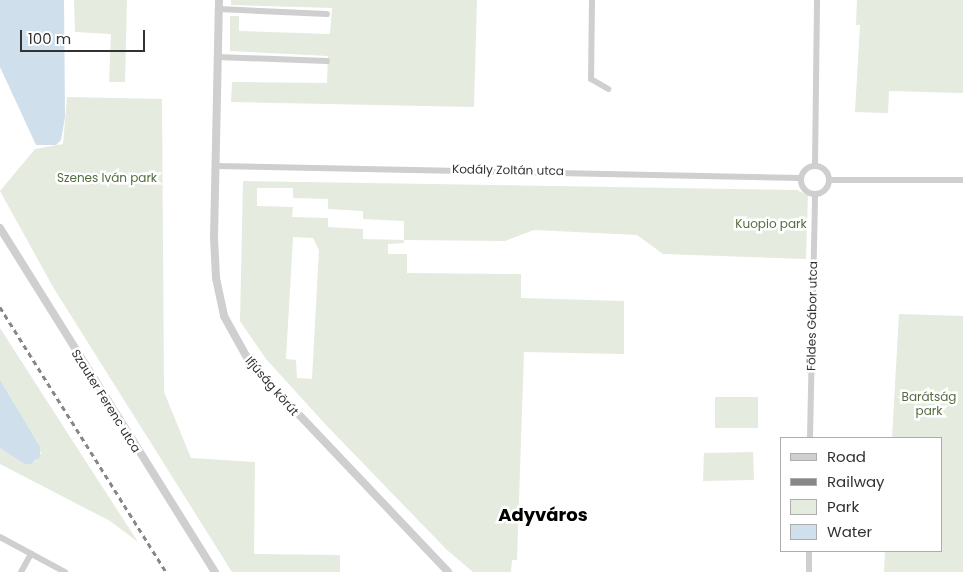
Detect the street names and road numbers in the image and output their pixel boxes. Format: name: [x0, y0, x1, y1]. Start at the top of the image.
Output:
street label: Kodály Zoltán utca: [452, 162, 564, 178]
street label: Földes Gábor utca: [804, 261, 820, 371]
street label: Szauter Ferenc utca: [68, 347, 144, 455]
street label: Ifjúság körút: [242, 353, 302, 419]

